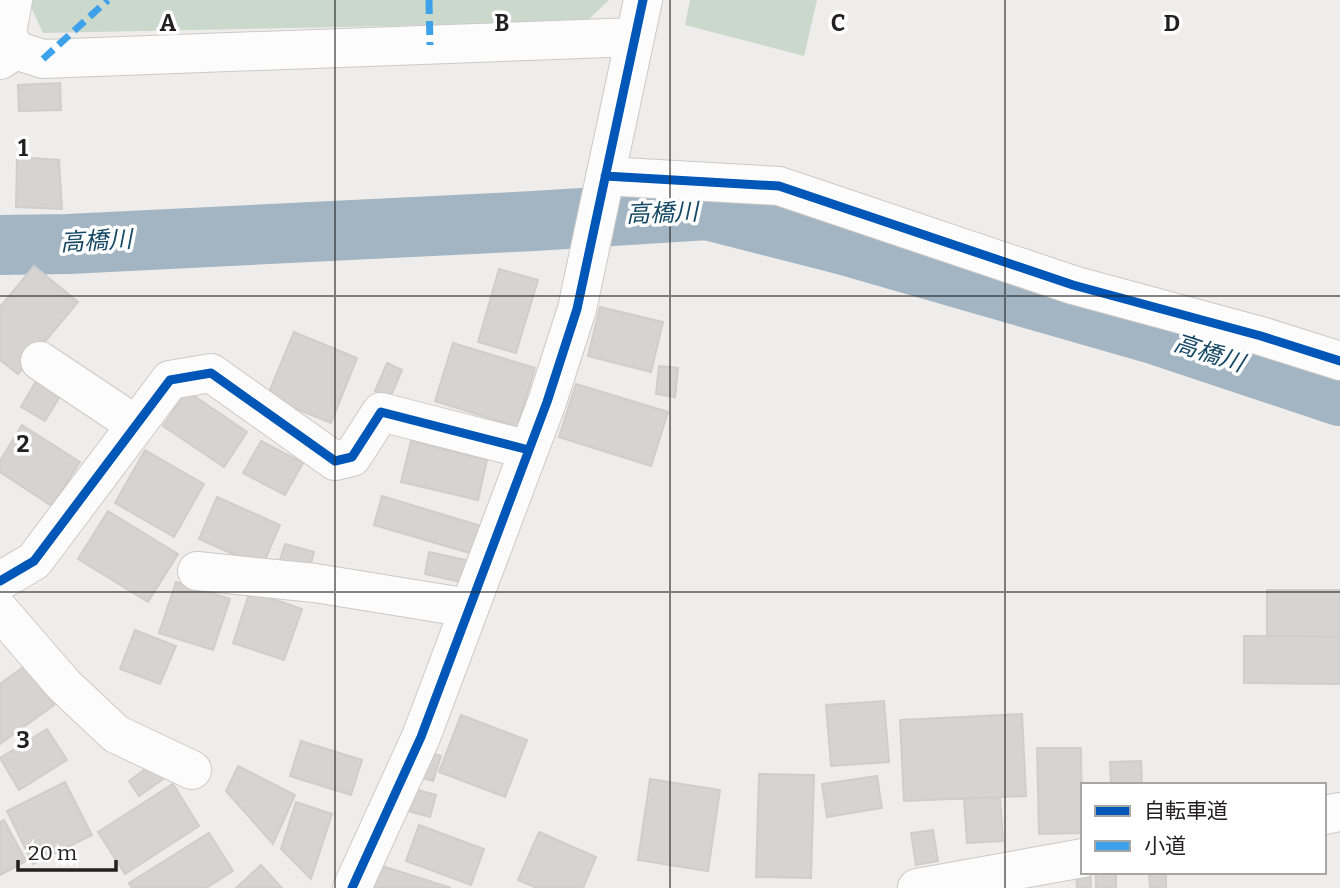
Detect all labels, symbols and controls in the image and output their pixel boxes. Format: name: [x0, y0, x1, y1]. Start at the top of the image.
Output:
text: A: [160, 9, 177, 37]
text: B: [495, 9, 509, 37]
text: C: [831, 9, 845, 37]
text: D: [1164, 9, 1180, 37]
text: 1: [18, 134, 28, 162]
water label: 高橋川: [626, 198, 701, 228]
water label: 高橋川: [59, 225, 136, 257]
water label: 高橋川: [1170, 329, 1250, 378]
text: 2: [17, 430, 30, 458]
text: 3: [16, 726, 30, 754]
legend: [1081, 783, 1326, 874]
text: 自転車道: [1144, 798, 1228, 824]
scale bar: [18, 828, 116, 872]
text: 小道: [1144, 833, 1186, 859]
text: 20 m: [28, 840, 77, 866]

